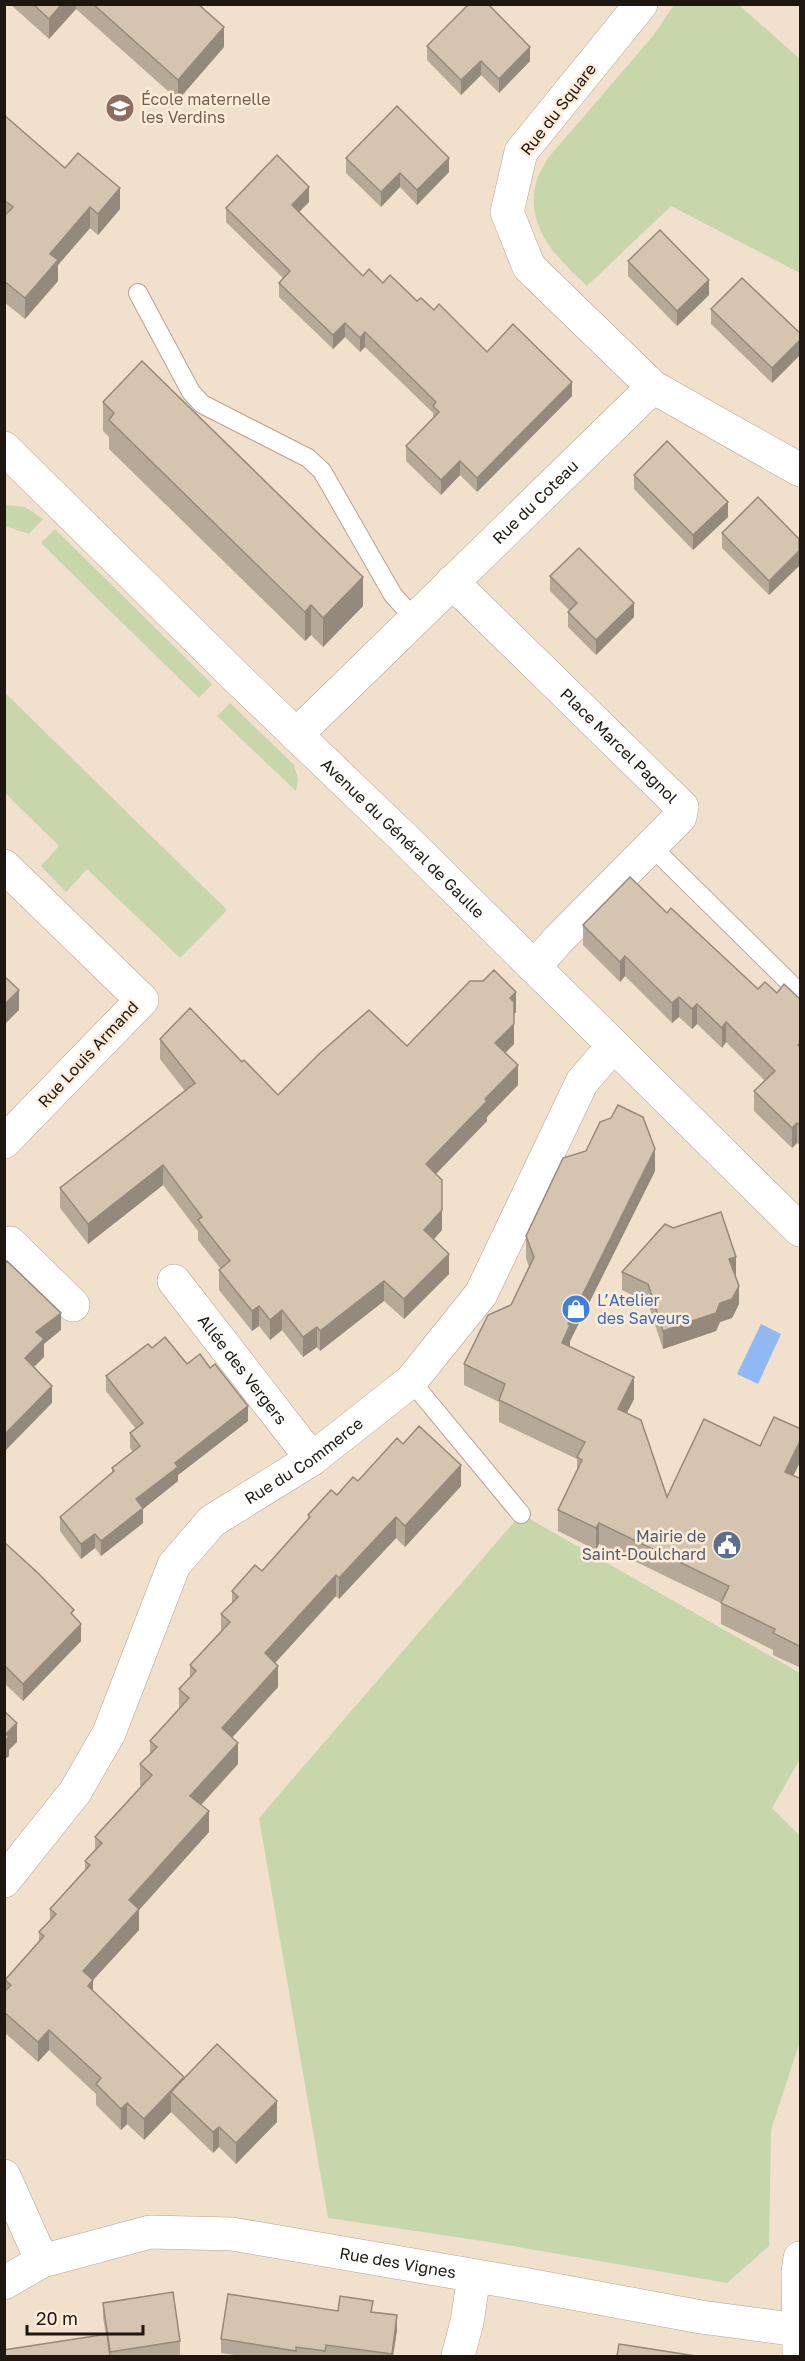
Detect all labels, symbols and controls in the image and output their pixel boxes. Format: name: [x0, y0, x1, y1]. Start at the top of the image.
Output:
street label: Rue du Square: [516, 59, 600, 159]
place label: École maternelle les Verdins: [141, 89, 271, 127]
school or university icon: École maternelle les Verdins: [104, 92, 136, 124]
street label: Rue du Coteau: [488, 456, 582, 548]
street label: Place Marcel Pagnol: [556, 684, 682, 808]
street label: Avenue du Général de Gaulle: [317, 754, 489, 922]
street label: Rue Louis Armand: [34, 997, 142, 1111]
place label: L’Atelier des Saveurs: [597, 1290, 690, 1328]
shop icon: L’Atelier des Saveurs: [560, 1293, 592, 1325]
street label: Allée des Vergers: [194, 1311, 291, 1428]
street label: Rue du Commerce: [241, 1413, 367, 1508]
place label: Mairie de Saint-Doulchard: [582, 1526, 706, 1564]
public building icon: Mairie de Saint-Doulchard: [711, 1529, 743, 1561]
street label: Rue des Vignes: [338, 2243, 457, 2282]
scale bar: [27, 2298, 142, 2336]
text: 20 m: [36, 2307, 78, 2329]

